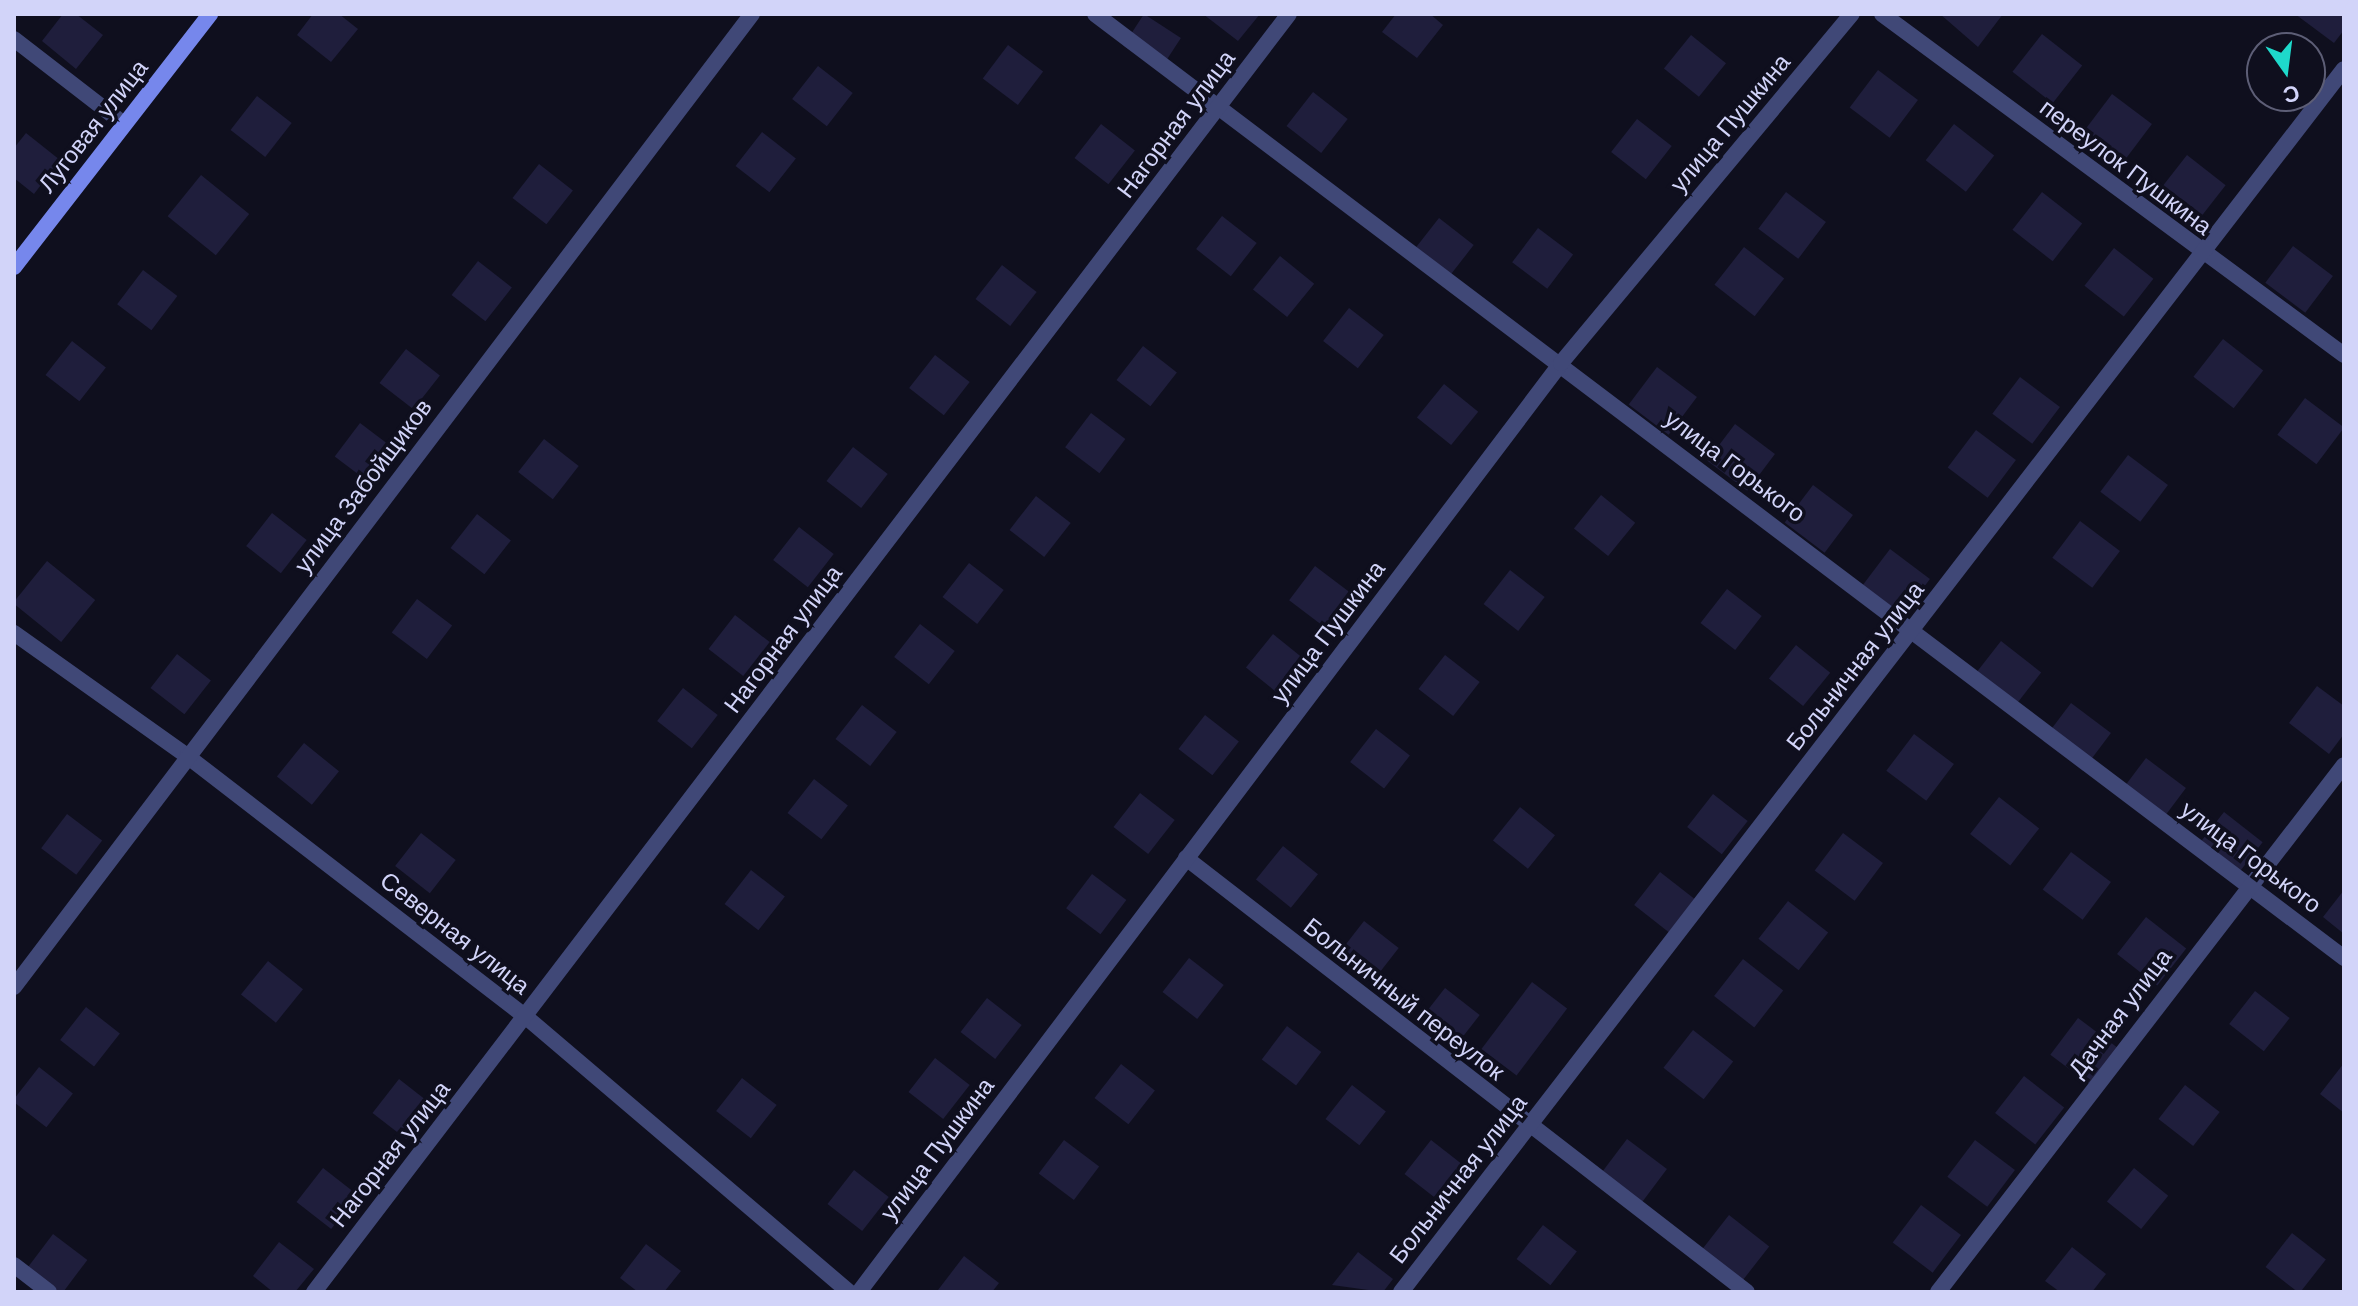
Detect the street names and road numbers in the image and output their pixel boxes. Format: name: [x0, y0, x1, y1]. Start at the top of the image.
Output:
street label: Нагорная улица: [1111, 44, 1241, 204]
street label: улица Пушкина: [1664, 48, 1796, 198]
street label: Луговая улица: [32, 54, 154, 198]
street label: переулок Пушкина: [2034, 93, 2218, 241]
street label: улица Забойщиков: [288, 393, 438, 579]
street label: улица Горького: [1659, 404, 1811, 528]
street label: улица Пушкина: [1265, 555, 1391, 709]
street label: Нагорная улица: [718, 559, 848, 719]
street label: Больничная улица: [1780, 576, 1930, 756]
street label: улица Горького: [2175, 795, 2327, 919]
street label: Северная улица: [374, 866, 536, 1000]
street label: Больничный переулок: [1298, 912, 1510, 1086]
street label: Дачная улица: [2062, 943, 2178, 1083]
street label: улица Пушкина: [874, 1072, 1000, 1226]
street label: Нагорная улица: [324, 1075, 456, 1233]
street label: Больничная улица: [1383, 1089, 1533, 1269]

